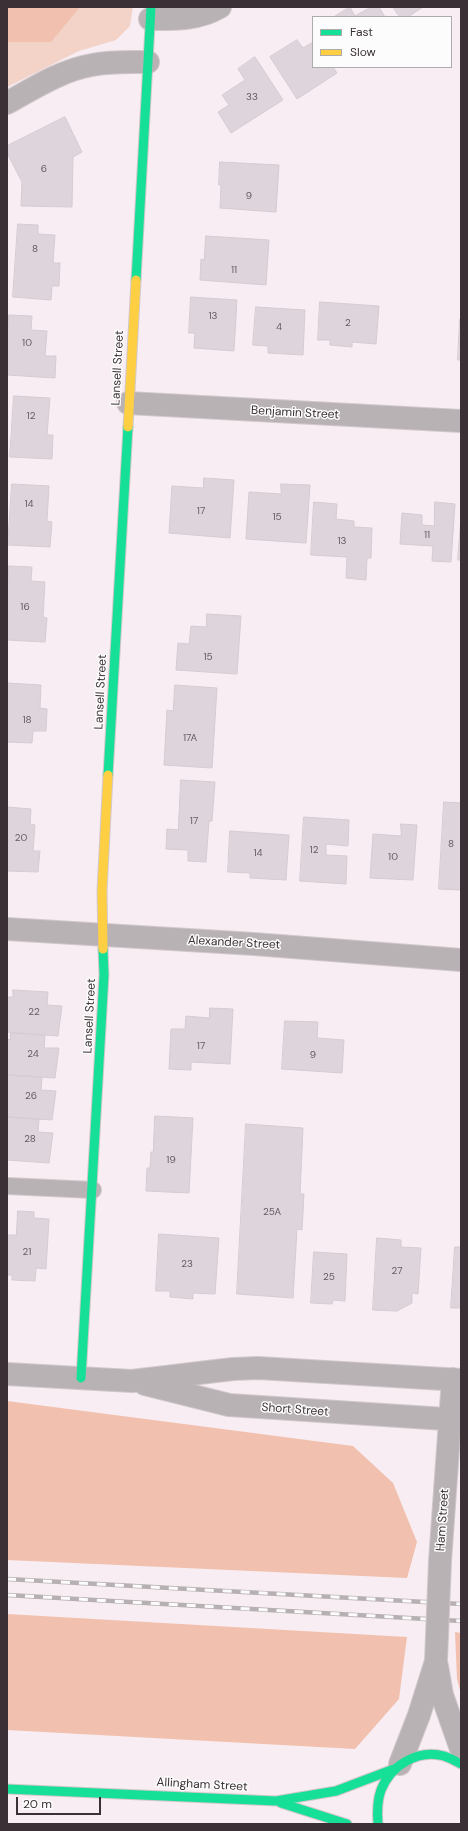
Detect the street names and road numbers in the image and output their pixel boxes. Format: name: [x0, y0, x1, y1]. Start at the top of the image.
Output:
street label: Lansell Street: [109, 330, 127, 406]
street label: Benjamin Street: [251, 404, 339, 422]
street label: Lansell Street: [92, 654, 110, 730]
street label: Alexander Street: [187, 933, 281, 953]
street label: Lansell Street: [81, 978, 99, 1054]
street label: Short Street: [261, 1400, 329, 1420]
street label: Ham Street: [434, 1488, 452, 1552]
street label: Allingham Street: [156, 1775, 248, 1795]

